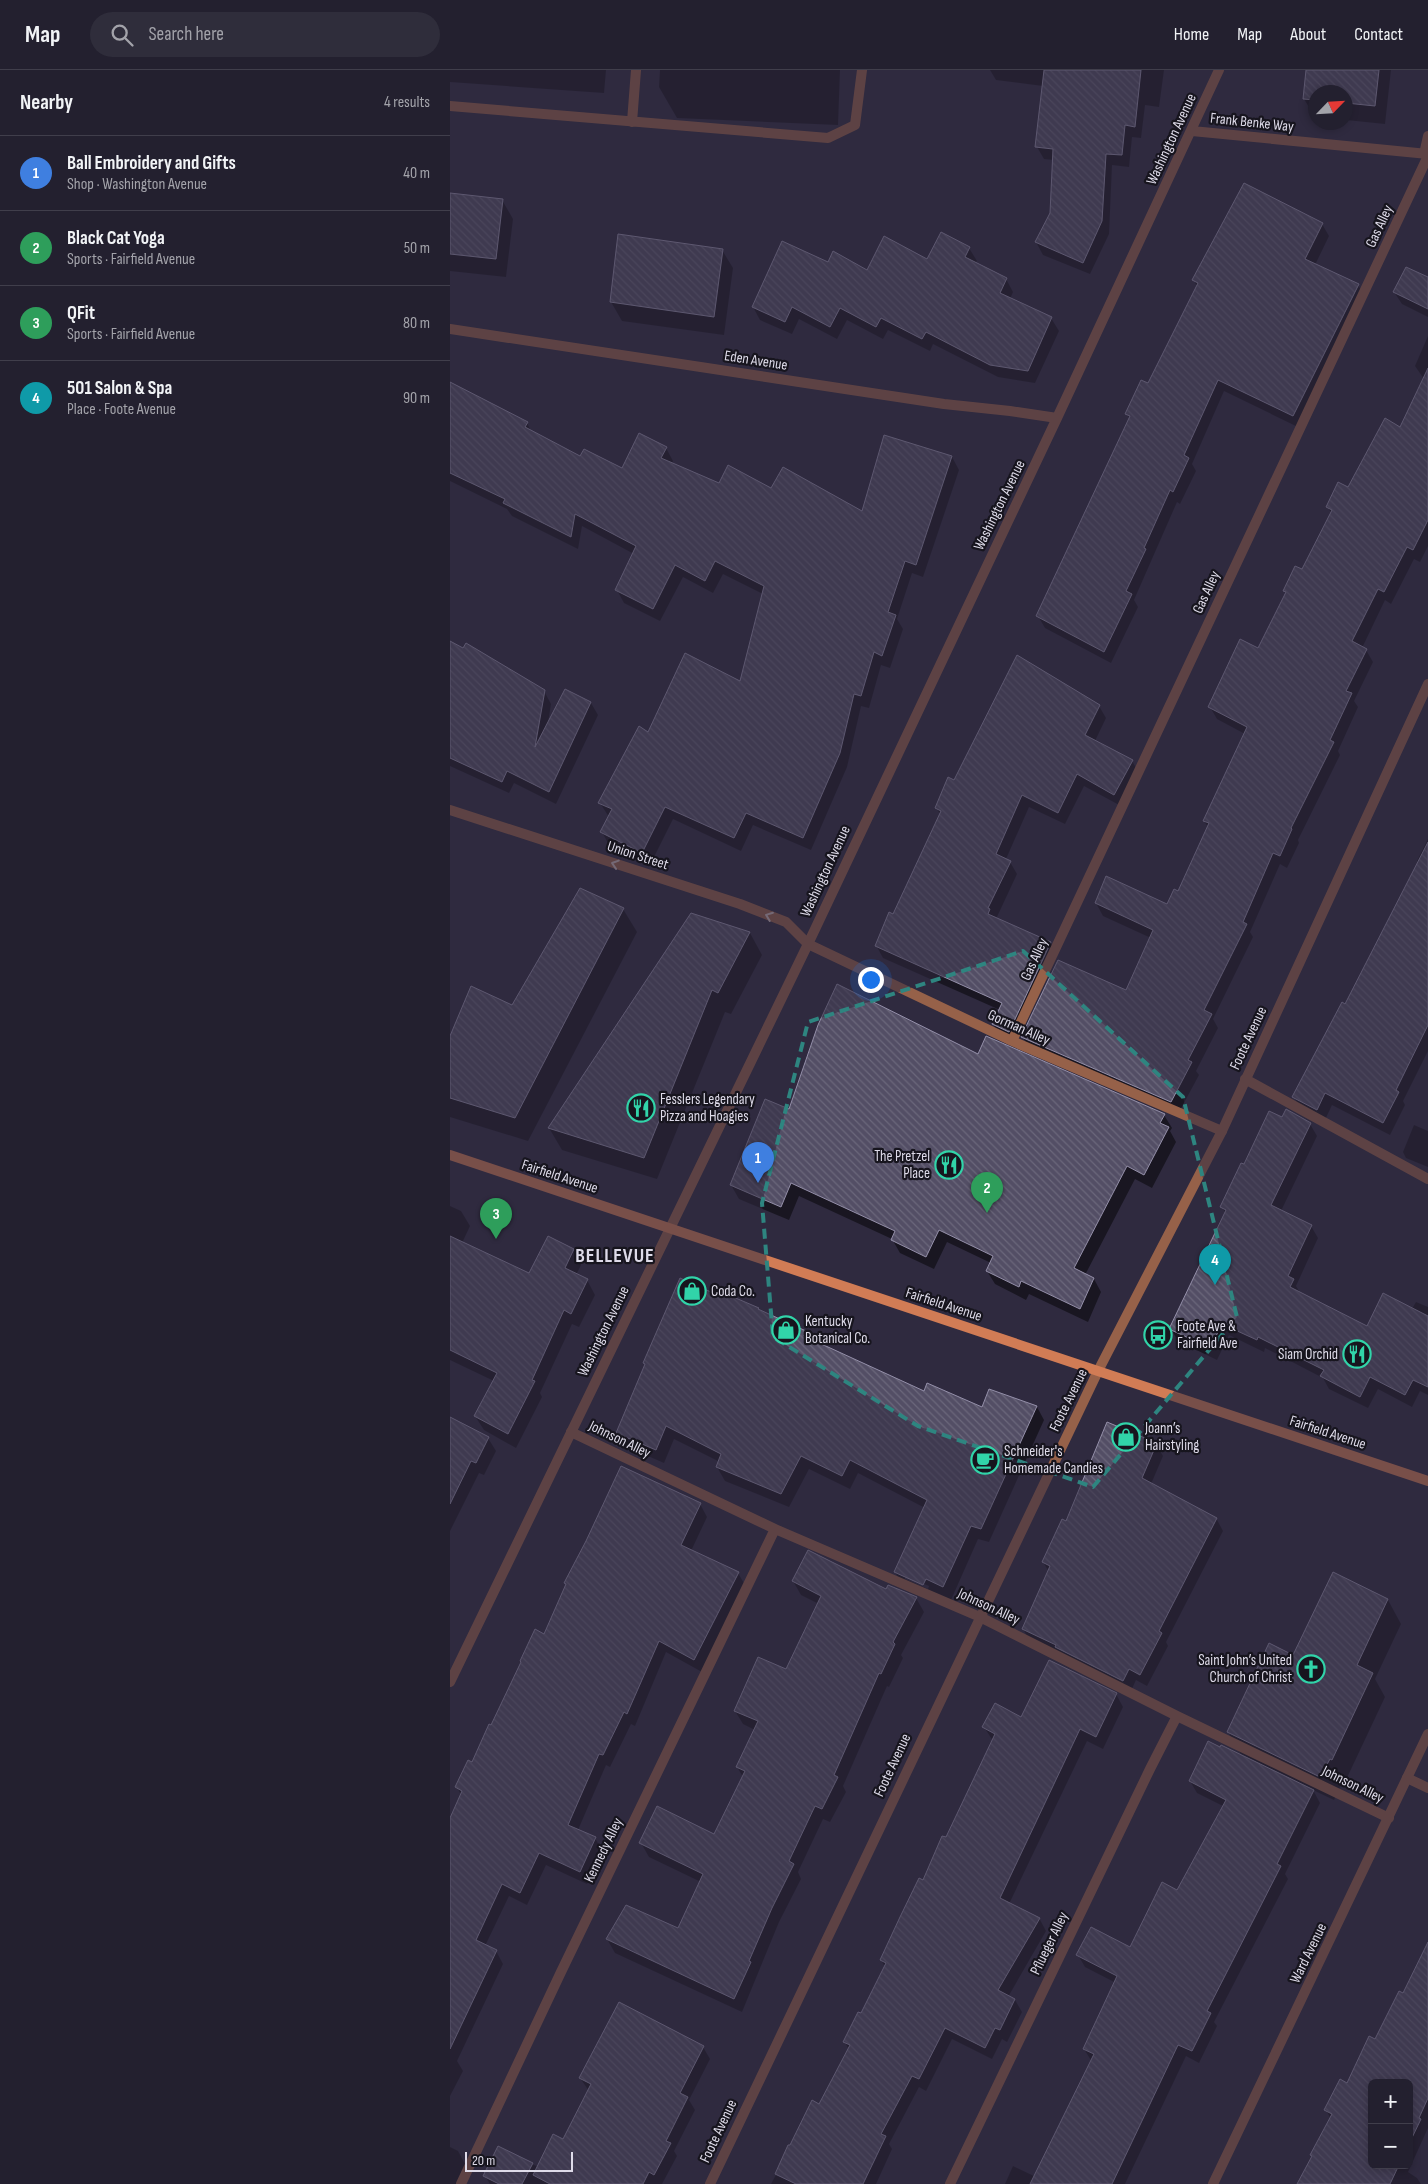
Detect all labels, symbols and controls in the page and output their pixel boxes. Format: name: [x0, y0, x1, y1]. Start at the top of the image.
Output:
search box: [90, 12, 440, 57]
text: Map: [25, 20, 60, 49]
icon: search: [108, 21, 136, 49]
text: Search here: [148, 23, 224, 46]
text: Home: [1174, 24, 1209, 45]
text: Map: [1237, 24, 1262, 45]
text: About: [1290, 24, 1326, 45]
text: Contact: [1354, 24, 1403, 45]
north arrow: [1308, 85, 1353, 130]
text: Nearby: [20, 90, 73, 115]
street label: Washington Avenue: [1142, 91, 1201, 188]
text: 4 results: [384, 93, 430, 112]
street label: Frank Benke Way: [1209, 109, 1295, 136]
text: Ball Embroidery and Gifts: [67, 152, 236, 175]
text: 1: [33, 164, 39, 183]
text: 40 m: [403, 164, 430, 183]
text: Shop · Washington Avenue: [67, 175, 207, 194]
street label: Gas Alley: [1361, 202, 1398, 251]
text: Black Cat Yoga: [67, 227, 165, 250]
text: 2: [32, 239, 40, 258]
text: 50 m: [404, 239, 430, 258]
text: Sports · Fairfield Avenue: [67, 250, 195, 269]
text: QFit: [67, 302, 95, 325]
text: 3: [32, 314, 40, 333]
text: 80 m: [403, 314, 430, 333]
text: Sports · Fairfield Avenue: [67, 325, 195, 344]
street label: Eden Avenue: [723, 346, 789, 375]
text: 501 Salon & Spa: [67, 377, 172, 400]
text: 4: [32, 389, 40, 408]
text: 90 m: [403, 389, 430, 408]
text: Place · Foote Avenue: [67, 400, 176, 419]
street label: Washington Avenue: [969, 457, 1030, 554]
street label: Gas Alley: [1188, 568, 1225, 617]
street label: Washington Avenue: [796, 823, 855, 920]
street label: Union Street: [605, 837, 671, 874]
one-way arrow: [611, 859, 620, 869]
one-way arrow: [765, 911, 774, 922]
street label: Gas Alley: [1016, 935, 1053, 984]
your location: [858, 967, 884, 993]
street label: Foote Avenue: [1226, 1004, 1271, 1073]
street label: Gorman Alley: [985, 1005, 1053, 1050]
place label: Fesslers Legendary Pizza and Hoagies: [660, 1090, 755, 1126]
restaurant icon: Fesslers Legendary Pizza and Hoagies: [626, 1093, 656, 1123]
pin: 1: [742, 1142, 774, 1183]
place label: The Pretzel Place: [874, 1147, 930, 1183]
restaurant icon: The Pretzel Place: [934, 1150, 964, 1180]
street label: Fairfield Avenue: [519, 1155, 600, 1198]
pin: 2: [971, 1172, 1003, 1213]
pin: 3: [480, 1198, 512, 1239]
district label: BELLEVUE: [575, 1244, 655, 1268]
pin: 4: [1199, 1244, 1231, 1285]
shop icon: Coda Co.: [677, 1276, 707, 1306]
place label: Coda Co.: [711, 1282, 755, 1301]
street label: Washington Avenue: [573, 1283, 634, 1380]
street label: Fairfield Avenue: [903, 1283, 984, 1326]
place label: Kentucky Botanical Co.: [805, 1312, 870, 1348]
shop icon: Kentucky Botanical Co.: [771, 1315, 801, 1345]
place label: Foote Ave & Fairfield Ave: [1177, 1317, 1237, 1353]
bus stop icon: Foote Ave & Fairfield Ave: [1143, 1320, 1173, 1350]
restaurant icon: Siam Orchid: [1342, 1339, 1372, 1369]
place label: Siam Orchid: [1278, 1345, 1338, 1364]
street label: Foote Avenue: [1045, 1366, 1092, 1435]
street label: Fairfield Avenue: [1287, 1411, 1368, 1454]
street label: Johnson Alley: [585, 1416, 654, 1463]
place label: Joann’s Hairstyling: [1144, 1419, 1199, 1455]
shop icon: Joann’s Hairstyling: [1111, 1422, 1141, 1452]
place label: Schneider's Homemade Candies: [1004, 1442, 1103, 1478]
cafe icon: Schneider's Homemade Candies: [970, 1445, 1000, 1475]
street label: Johnson Alley: [954, 1583, 1023, 1629]
place label: Saint John’s United Church of Christ: [1198, 1651, 1292, 1687]
church icon: Saint John’s United Church of Christ: [1296, 1654, 1326, 1684]
street label: Foote Avenue: [870, 1731, 915, 1800]
street label: Johnson Alley: [1318, 1761, 1387, 1808]
street label: Kennedy Alley: [580, 1815, 627, 1886]
street label: Pflueger Alley: [1026, 1908, 1073, 1978]
street label: Ward Avenue: [1286, 1920, 1331, 1986]
map controls: [1368, 2079, 1413, 2169]
button: +: [1368, 2079, 1413, 2124]
street label: Foote Avenue: [696, 2097, 741, 2166]
button: −: [1368, 2124, 1413, 2169]
scale bar: [465, 2149, 572, 2172]
text: 20 m: [472, 2152, 495, 2169]

